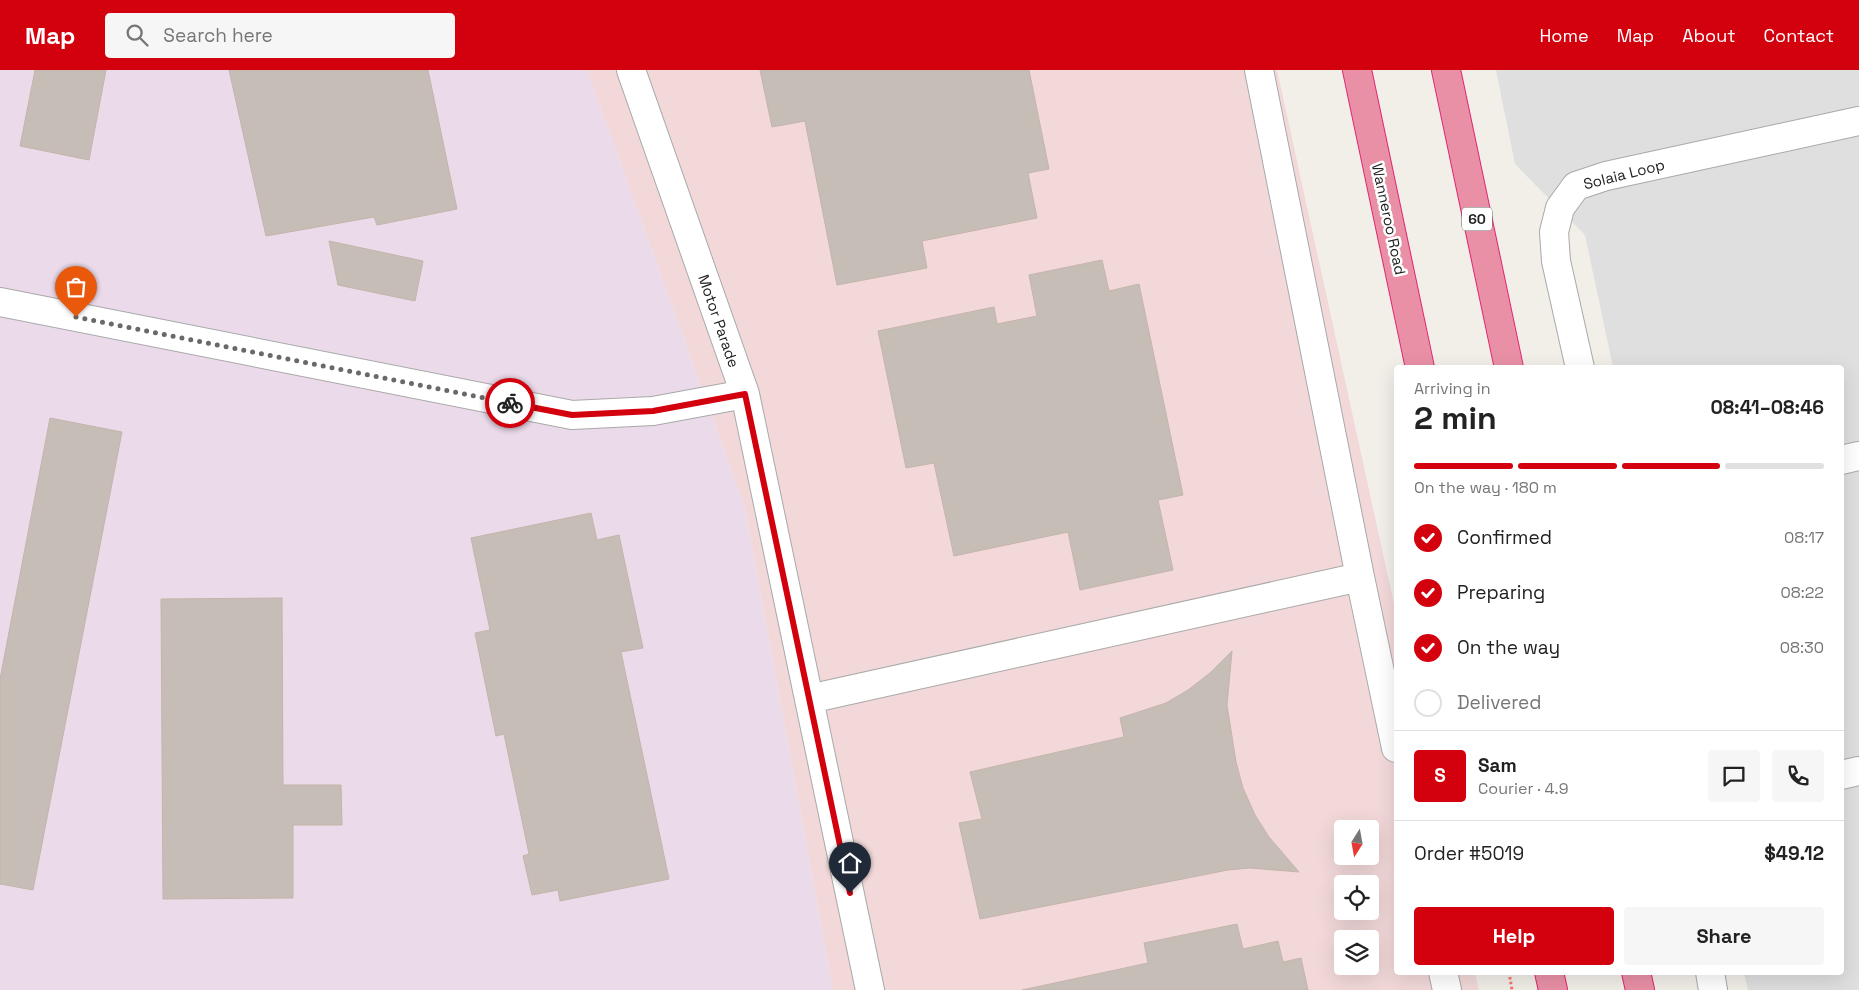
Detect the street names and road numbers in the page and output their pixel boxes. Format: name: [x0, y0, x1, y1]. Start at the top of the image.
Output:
street label: Solaia Loop: [1581, 155, 1667, 193]
street label: Wanneroo Road: [1368, 162, 1410, 276]
road number: 60: [1462, 208, 1492, 230]
street label: Motor Parade: [694, 272, 744, 370]

